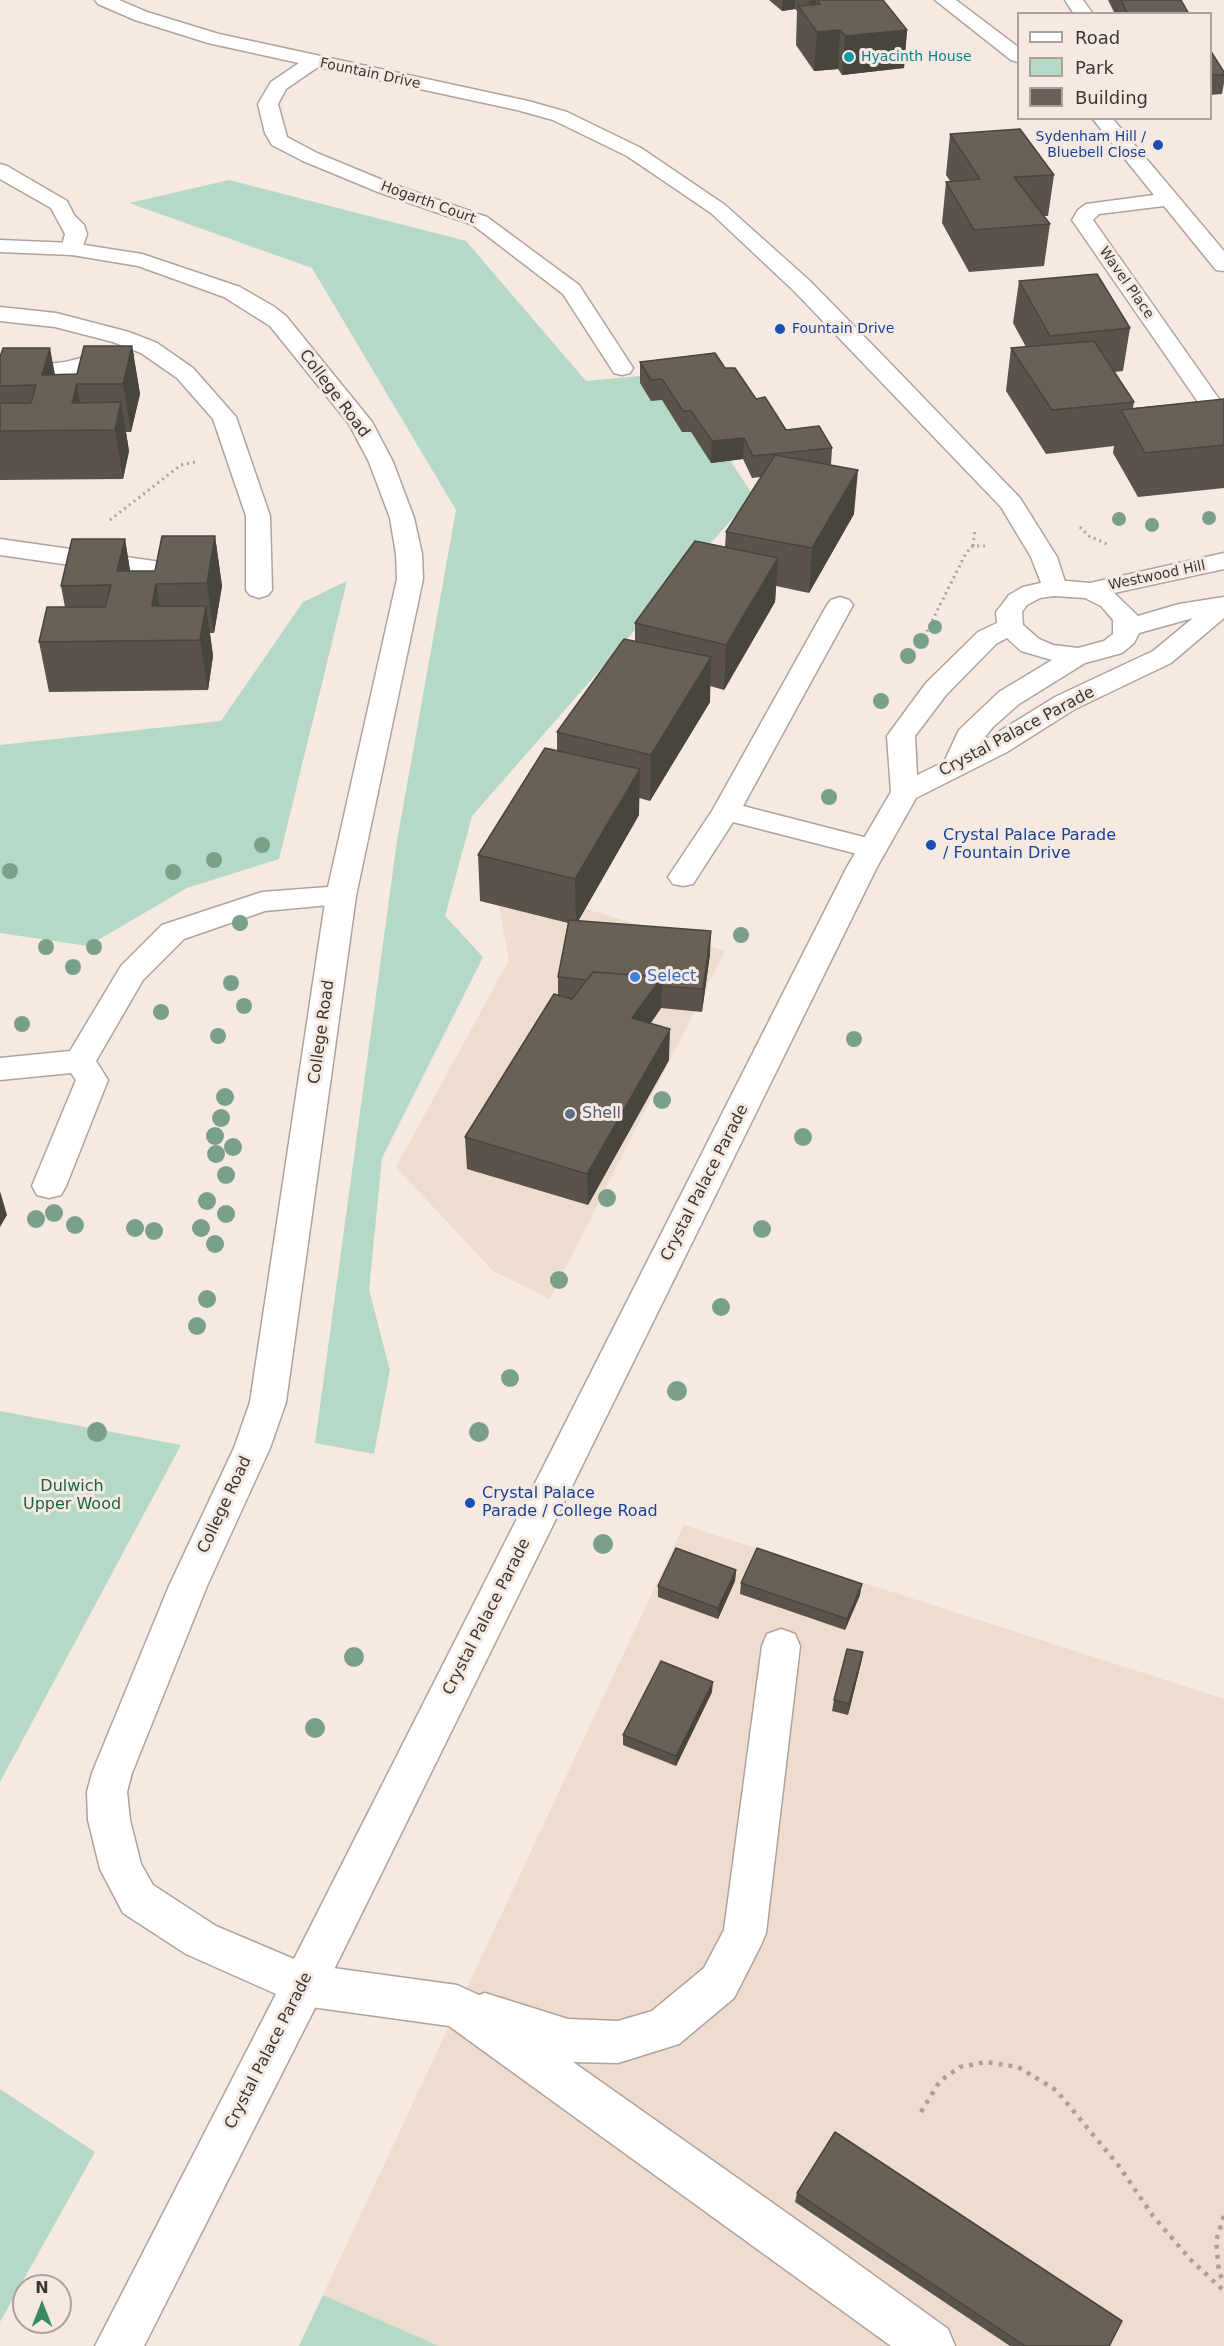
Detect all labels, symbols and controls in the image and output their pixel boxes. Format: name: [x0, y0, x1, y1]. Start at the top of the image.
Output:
legend: [1017, 12, 1212, 120]
text: Road: [1075, 27, 1120, 48]
place label: Hyacinth House: [861, 49, 972, 65]
marker: Hyacinth House: [842, 50, 856, 64]
street label: Fountain Drive: [318, 55, 422, 93]
text: Park: [1075, 57, 1114, 78]
text: Building: [1075, 87, 1148, 108]
place label: Sydenham Hill / Bluebell Close: [1036, 129, 1146, 162]
marker: Sydenham Hill / Bluebell Close: [1151, 138, 1165, 152]
street label: Hogarth Court: [378, 178, 478, 228]
street label: Wavel Place: [1095, 244, 1157, 322]
place label: Fountain Drive: [792, 321, 894, 337]
marker: Fountain Drive: [773, 322, 787, 336]
street label: College Road: [295, 346, 373, 442]
street label: Westwood Hill: [1107, 558, 1207, 594]
street label: Crystal Palace Parade: [936, 683, 1098, 781]
place label: Crystal Palace Parade / Fountain Drive: [943, 826, 1116, 864]
marker: Crystal Palace Parade / Fountain Drive: [924, 838, 938, 852]
place label: Select: [647, 967, 696, 987]
marker: Select: [628, 970, 642, 984]
street label: College Road: [305, 979, 339, 1085]
street label: Crystal Palace Parade: [657, 1102, 753, 1264]
place label: Shell: [582, 1104, 621, 1124]
marker: Shell: [563, 1107, 577, 1121]
street label: College Road: [194, 1453, 256, 1557]
park label: Dulwich Upper Wood: [23, 1477, 121, 1515]
place label: Crystal Palace Parade / College Road: [482, 1484, 658, 1522]
marker: Crystal Palace Parade / College Road: [463, 1496, 477, 1510]
street label: Crystal Palace Parade: [439, 1536, 535, 1698]
street label: Crystal Palace Parade: [221, 1970, 317, 2132]
north arrow: [12, 2274, 72, 2334]
text: N: [35, 2278, 49, 2297]

